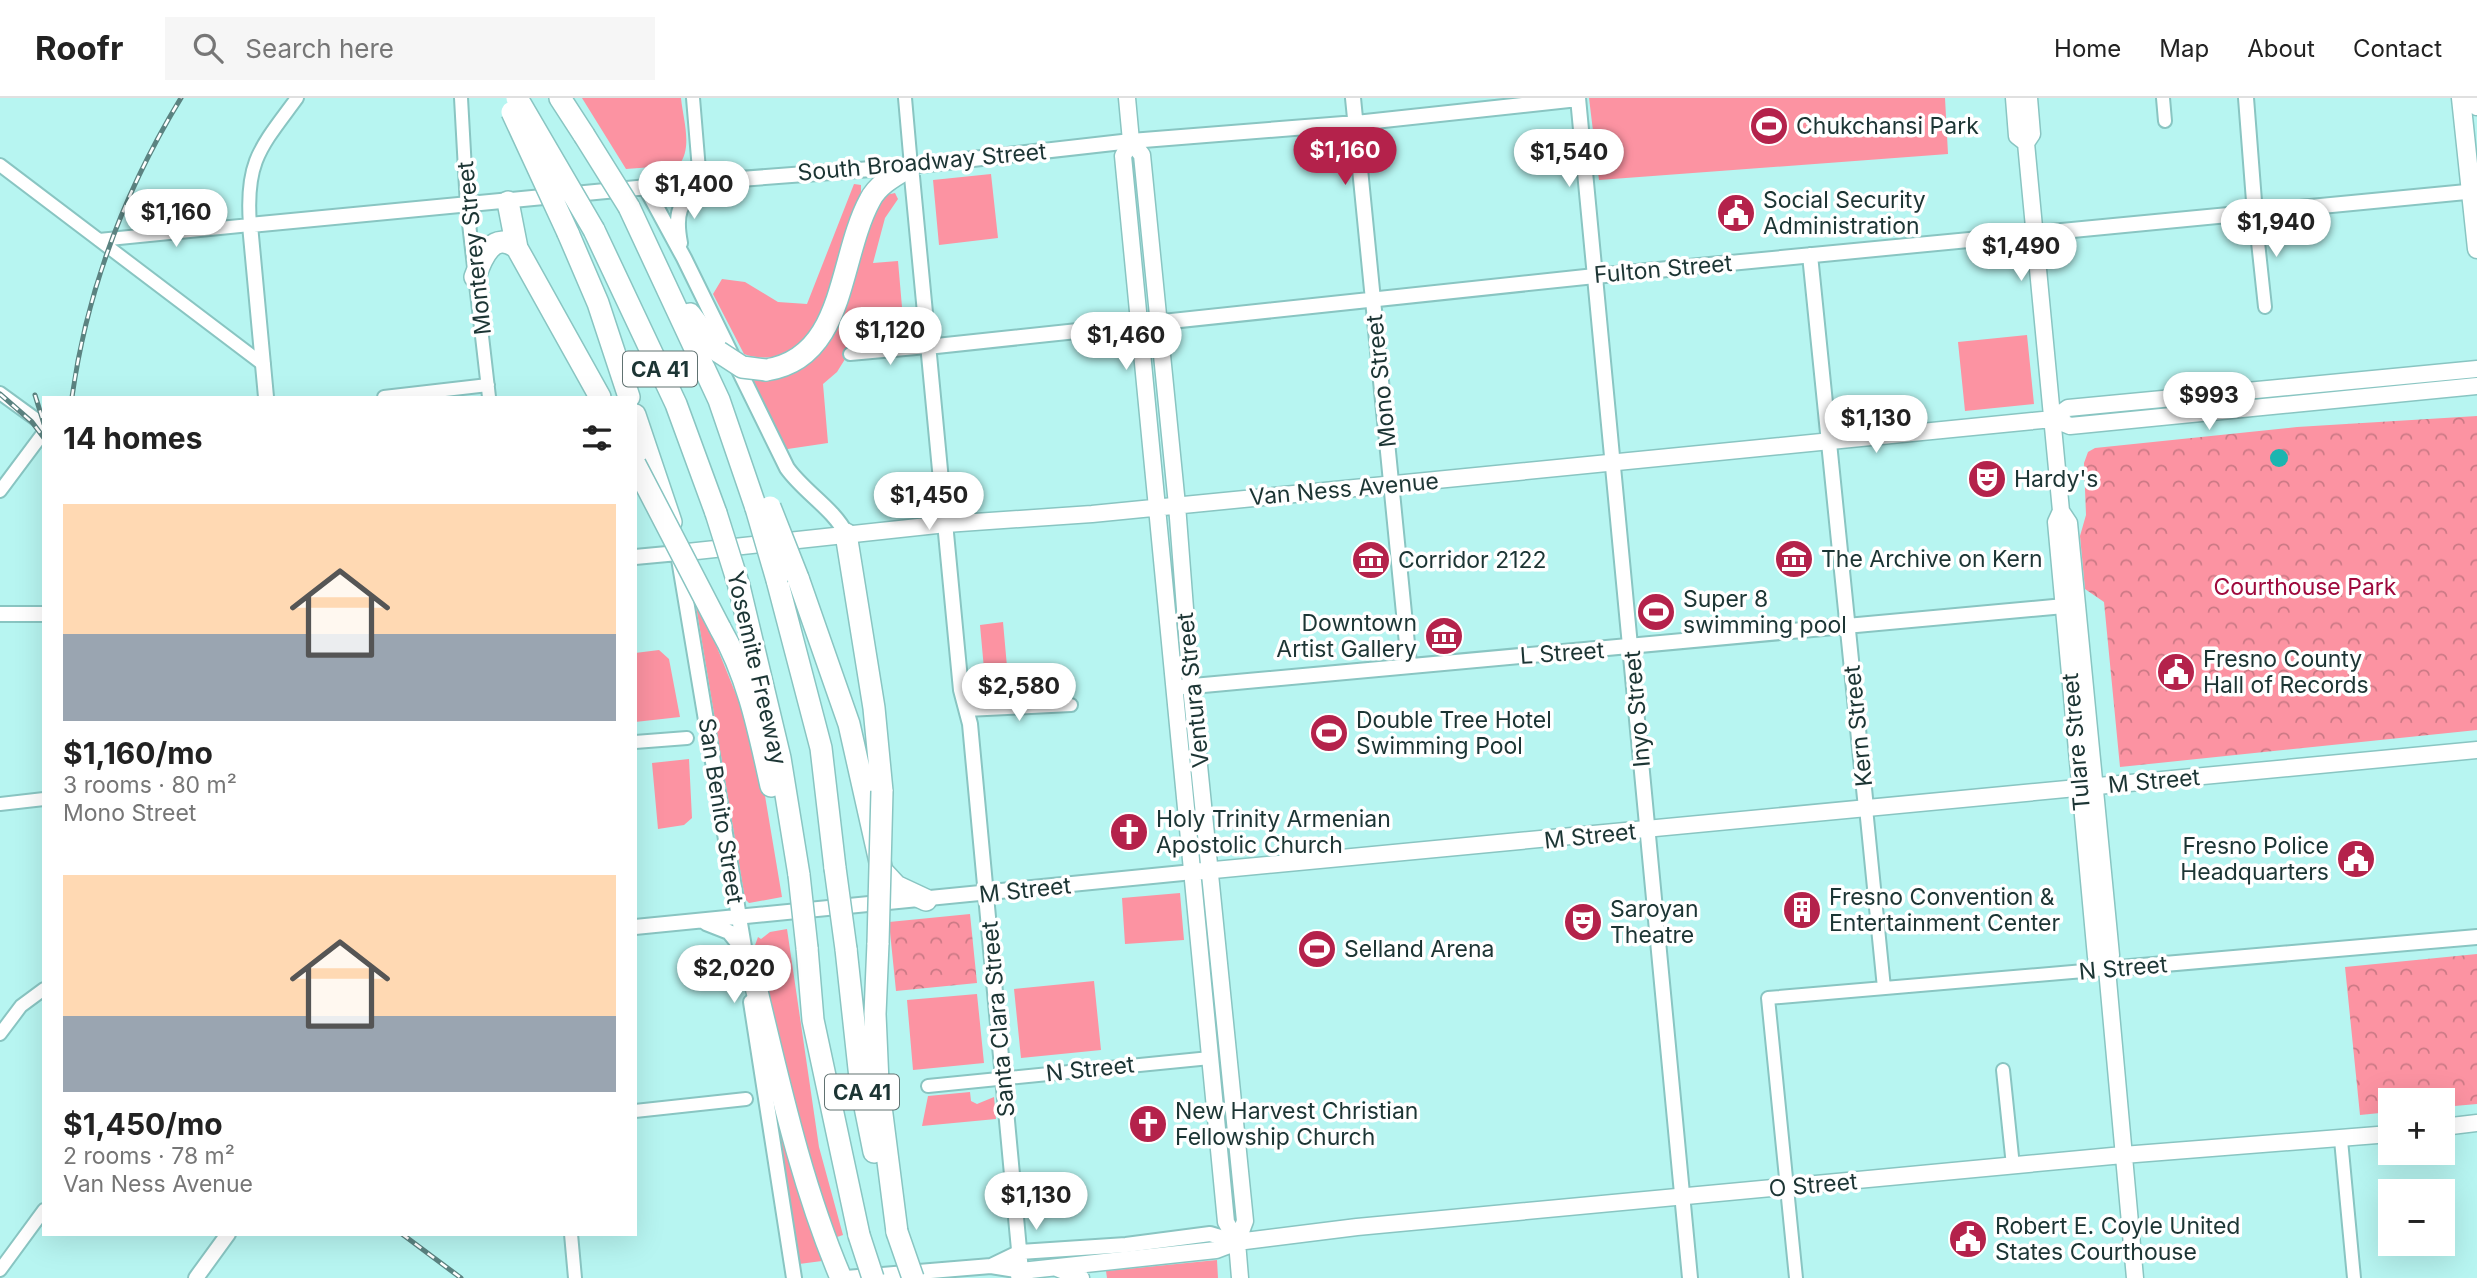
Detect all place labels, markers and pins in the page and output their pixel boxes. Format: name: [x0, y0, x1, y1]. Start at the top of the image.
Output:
sports icon: Chukchansi Park: [1748, 105, 1790, 147]
place label: Chukchansi Park: [1796, 112, 1979, 140]
pin: $1,160: [1288, 127, 1402, 187]
pin: $1,540: [1512, 130, 1626, 189]
pin: $1,400: [637, 162, 751, 221]
place label: Social Security Administration: [1763, 186, 1926, 240]
pin: $1,160: [119, 190, 233, 249]
public building icon: Social Security Administration: [1715, 192, 1757, 234]
pin: $1,940: [2219, 200, 2333, 259]
pin: $1,490: [1964, 223, 2078, 283]
pin: $1,120: [833, 308, 947, 367]
pin: $1,460: [1069, 313, 1183, 372]
pin: $993: [2168, 372, 2250, 432]
pin: $1,130: [1819, 396, 1933, 455]
theatre icon: Hardy's: [1966, 458, 2008, 500]
place label: Hardy's: [2014, 465, 2098, 493]
pin: $1,450: [872, 472, 986, 532]
museum icon: The Archive on Kern: [1773, 538, 1815, 580]
museum icon: Corridor 2122: [1350, 539, 1392, 581]
place label: The Archive on Kern: [1821, 545, 2043, 573]
place label: Corridor 2122: [1398, 546, 1547, 574]
place label: Super 8 swimming pool: [1683, 585, 1847, 639]
sports icon: Super 8 swimming pool: [1635, 591, 1677, 633]
place label: Downtown Artist Gallery: [1276, 609, 1417, 663]
museum icon: Downtown Artist Gallery: [1423, 615, 1465, 657]
place label: Fresno County Hall of Records: [2203, 645, 2369, 699]
public building icon: Fresno County Hall of Records: [2155, 651, 2197, 693]
pin: $2,580: [962, 664, 1076, 723]
place label: Double Tree Hotel Swimming Pool: [1356, 706, 1552, 760]
sports icon: Double Tree Hotel Swimming Pool: [1308, 712, 1350, 754]
place label: Holy Trinity Armenian Apostolic Church: [1156, 805, 1391, 859]
church icon: Holy Trinity Armenian Apostolic Church: [1108, 811, 1150, 853]
place label: Fresno Police Headquarters: [2180, 832, 2329, 886]
public building icon: Fresno Police Headquarters: [2335, 838, 2377, 880]
place label: Fresno Convention & Entertainment Center: [1829, 883, 2060, 937]
building icon: Fresno Convention & Entertainment Center: [1781, 889, 1823, 931]
place label: Saroyan Theatre: [1610, 895, 1699, 949]
theatre icon: Saroyan Theatre: [1562, 901, 1604, 943]
sports icon: Selland Arena: [1296, 928, 1338, 970]
place label: Selland Arena: [1344, 935, 1494, 963]
pin: $2,020: [677, 946, 791, 1005]
place label: New Harvest Christian Fellowship Church: [1175, 1097, 1418, 1151]
church icon: New Harvest Christian Fellowship Church: [1127, 1103, 1169, 1145]
pin: $1,130: [979, 1172, 1093, 1232]
place label: Robert E. Coyle United States Courthouse: [1995, 1212, 2240, 1266]
public building icon: Robert E. Coyle United States Courthouse: [1947, 1218, 1989, 1260]

